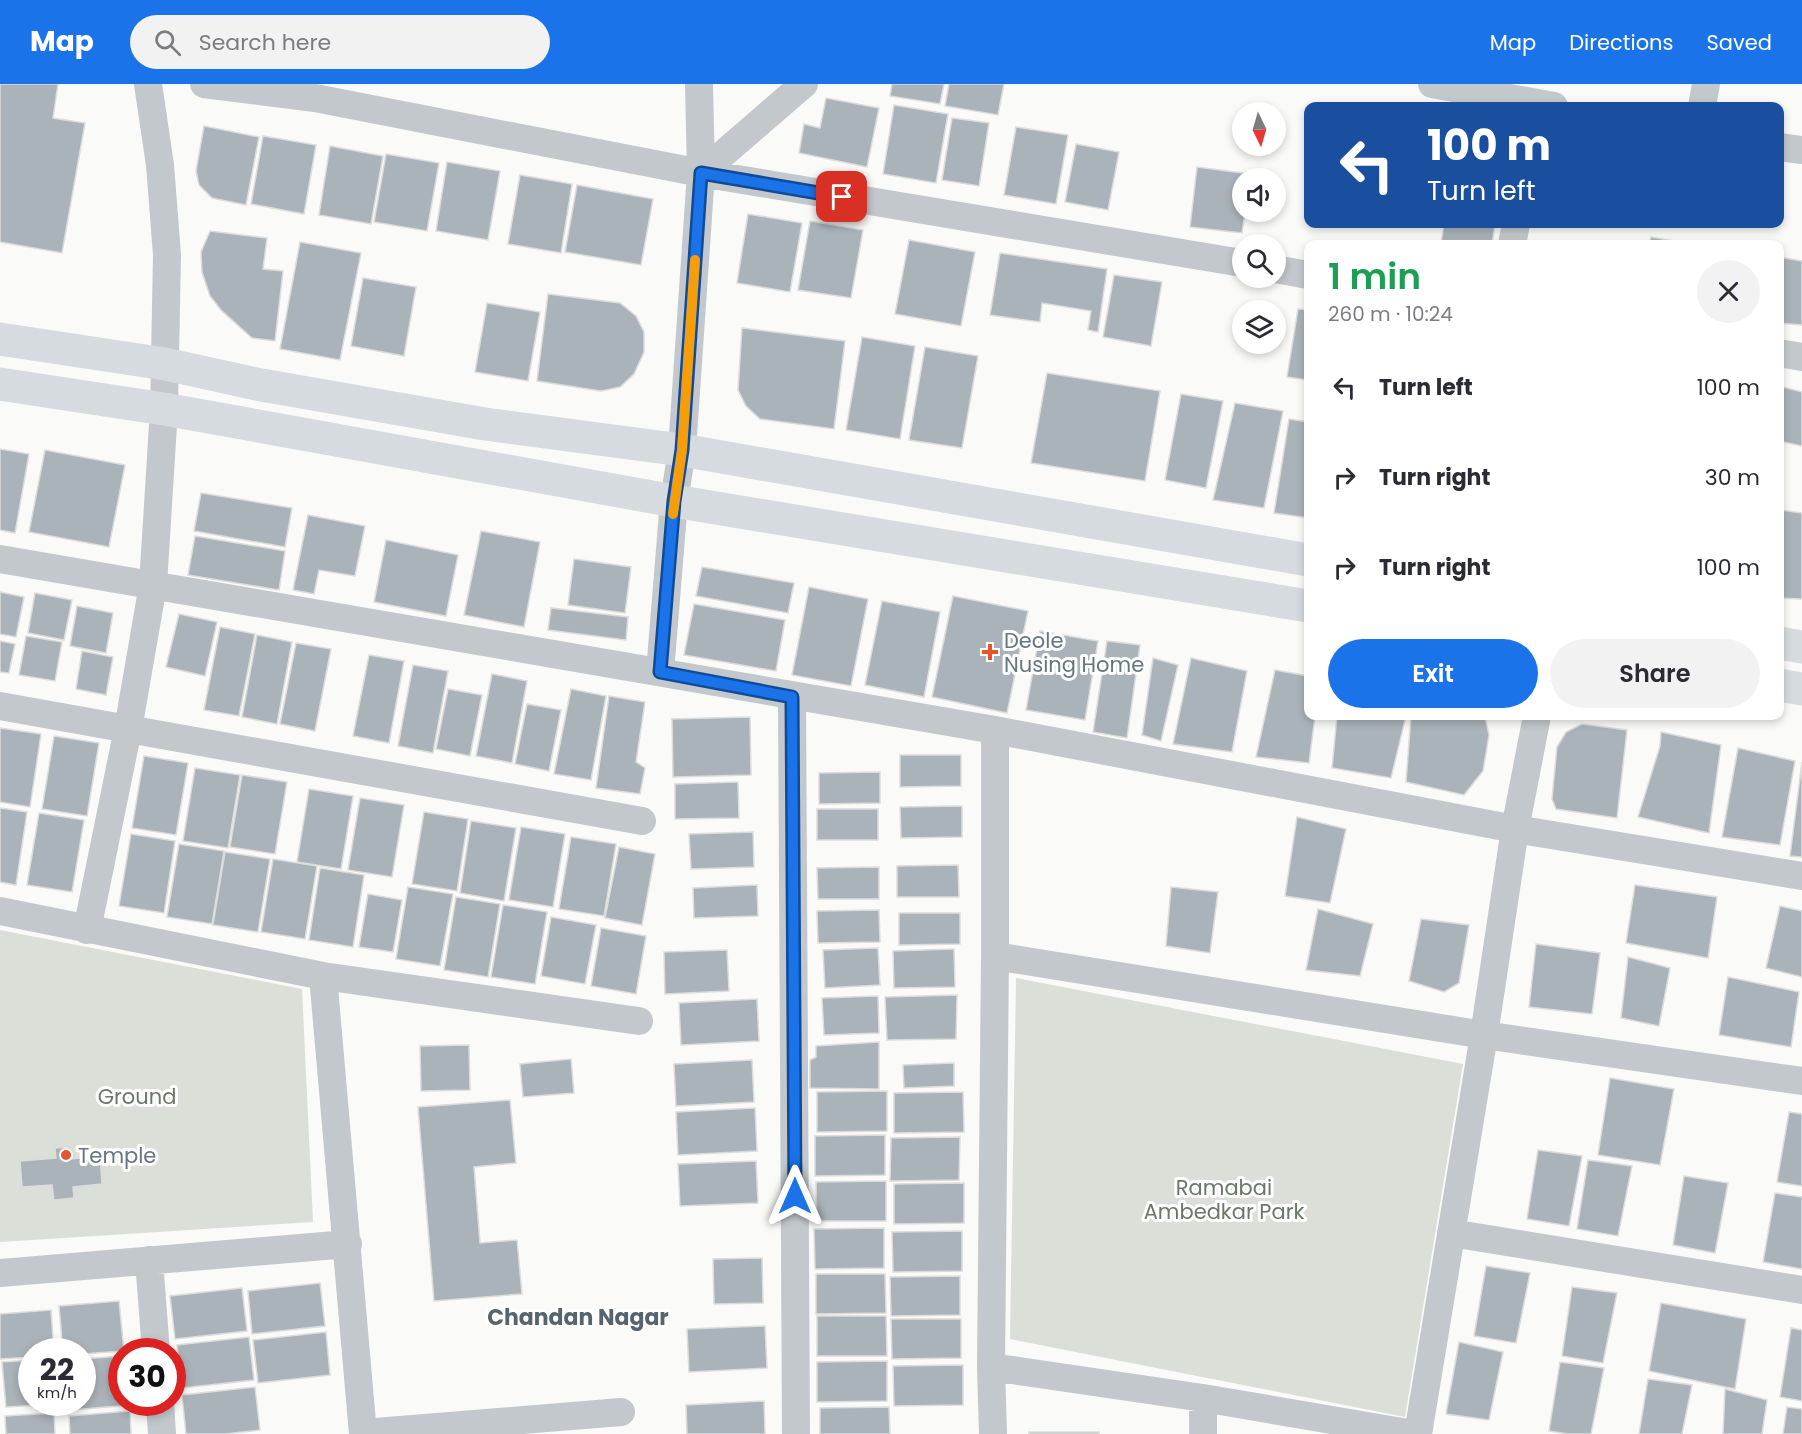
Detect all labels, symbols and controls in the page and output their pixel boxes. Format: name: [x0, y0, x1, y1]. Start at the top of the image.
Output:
search box: [130, 15, 550, 69]
text: Map: [30, 22, 94, 61]
icon: search: [151, 26, 184, 59]
text: Search here: [199, 27, 331, 58]
text: Map: [1490, 28, 1536, 57]
text: Directions: [1569, 28, 1673, 57]
text: Saved: [1706, 28, 1772, 57]
north arrow: [1232, 102, 1286, 156]
map controls: [1232, 102, 1286, 354]
text: 100 m: [1427, 116, 1551, 175]
icon: left: [1328, 126, 1406, 204]
button: sound: [1232, 168, 1286, 222]
pin: [816, 171, 867, 222]
text: Turn left: [1427, 172, 1536, 209]
icon: arrive: [825, 180, 858, 213]
button: search: [1232, 234, 1286, 288]
text: 1 min: [1328, 251, 1421, 302]
button: close: [1697, 260, 1760, 323]
button: layers: [1232, 300, 1286, 354]
text: 260 m · 10:24: [1328, 300, 1453, 328]
icon: left: [1328, 371, 1361, 404]
text: Turn left: [1379, 372, 1473, 403]
text: 100 m: [1697, 372, 1760, 403]
icon: right: [1328, 461, 1361, 494]
text: Turn right: [1379, 462, 1490, 493]
text: 30 m: [1705, 462, 1760, 493]
icon: right: [1328, 551, 1361, 584]
text: Turn right: [1379, 552, 1490, 583]
text: 100 m: [1697, 552, 1760, 583]
place label: Deole Nusing Home: [1004, 626, 1144, 679]
button: Exit: [1328, 639, 1538, 708]
button: Share: [1550, 639, 1760, 708]
marker: Deole Nusing Home: [981, 643, 999, 661]
park label: Ground: [98, 1082, 176, 1111]
place label: Temple: [78, 1141, 156, 1170]
marker: Temple: [59, 1148, 73, 1162]
position arrow: [763, 1164, 827, 1228]
park label: Ramabai Ambedkar Park: [1144, 1173, 1305, 1226]
district label: Chandan Nagar: [487, 1302, 669, 1333]
speed limit sign: 30: [108, 1338, 186, 1416]
text: 22: [40, 1348, 74, 1391]
text: km/h: [37, 1382, 77, 1403]

